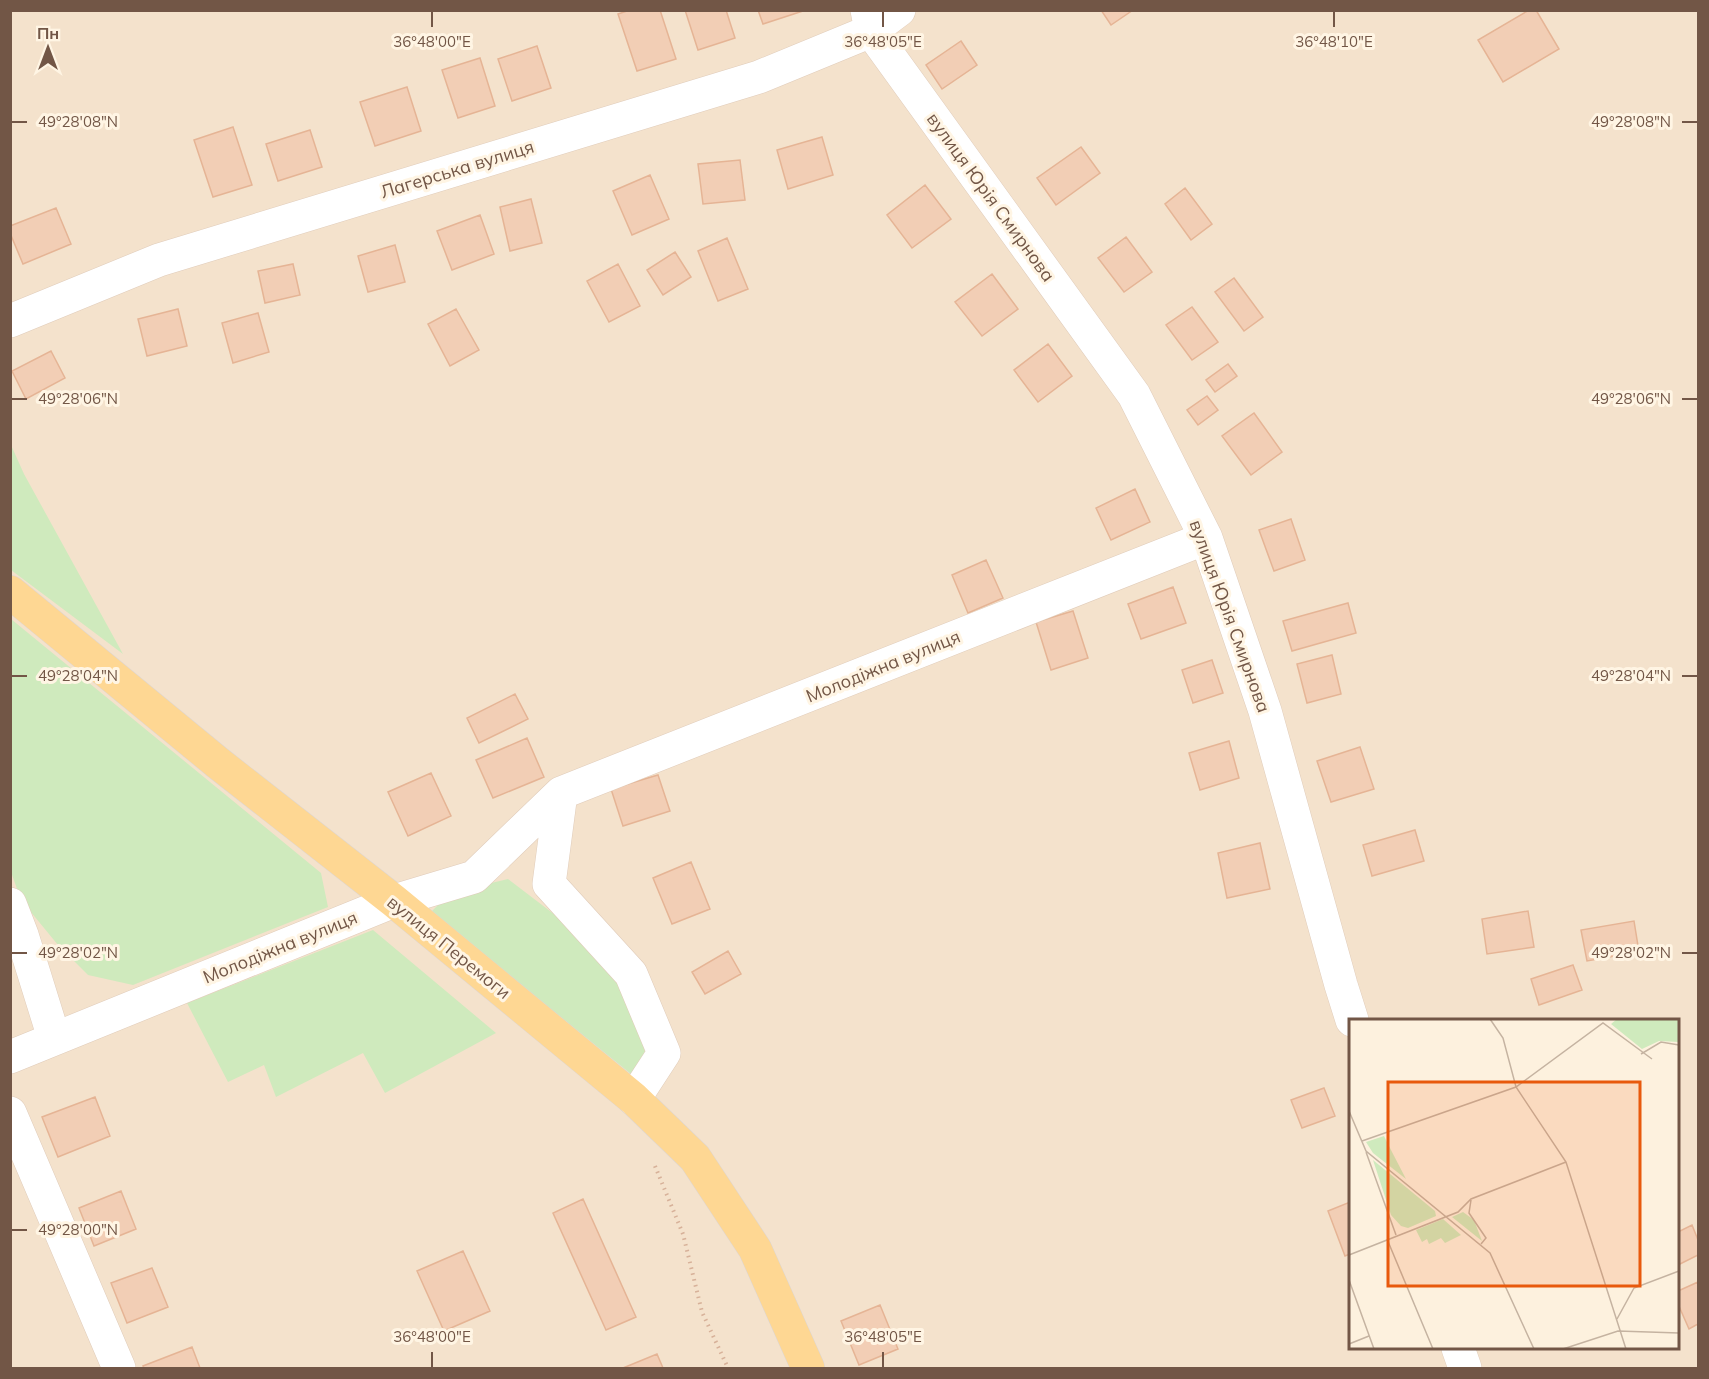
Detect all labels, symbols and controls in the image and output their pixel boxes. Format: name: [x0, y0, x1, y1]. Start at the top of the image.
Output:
north arrow: [18, 18, 78, 78]
text: Пн: [37, 23, 59, 43]
text: 36°48'00"E: [393, 32, 471, 51]
text: 36°48'05"E: [844, 32, 922, 51]
text: 36°48'10"E: [1295, 32, 1373, 51]
street label: вулиця Юрія Смирнова: [922, 108, 1060, 286]
text: 49°28'08"N: [38, 112, 118, 131]
text: 49°28'08"N: [1591, 112, 1671, 131]
street label: Лагерська вулиця: [377, 135, 537, 203]
text: 49°28'06"N: [38, 389, 118, 408]
text: 49°28'06"N: [1591, 389, 1671, 408]
street label: вулиця Юрія Смирнова: [1184, 517, 1276, 715]
street label: Молодіжна вулиця: [802, 625, 964, 707]
text: 49°28'04"N: [38, 666, 118, 685]
text: 49°28'04"N: [1591, 666, 1671, 685]
street label: вулиця Перемоги: [383, 890, 515, 1004]
street label: Молодіжна вулиця: [199, 906, 361, 988]
text: 49°28'02"N: [38, 943, 118, 962]
text: 49°28'02"N: [1591, 943, 1671, 962]
inset map: [1349, 1019, 1679, 1349]
text: 49°28'00"N: [38, 1220, 118, 1239]
text: 36°48'00"E: [393, 1327, 471, 1346]
text: 36°48'05"E: [844, 1327, 922, 1346]

